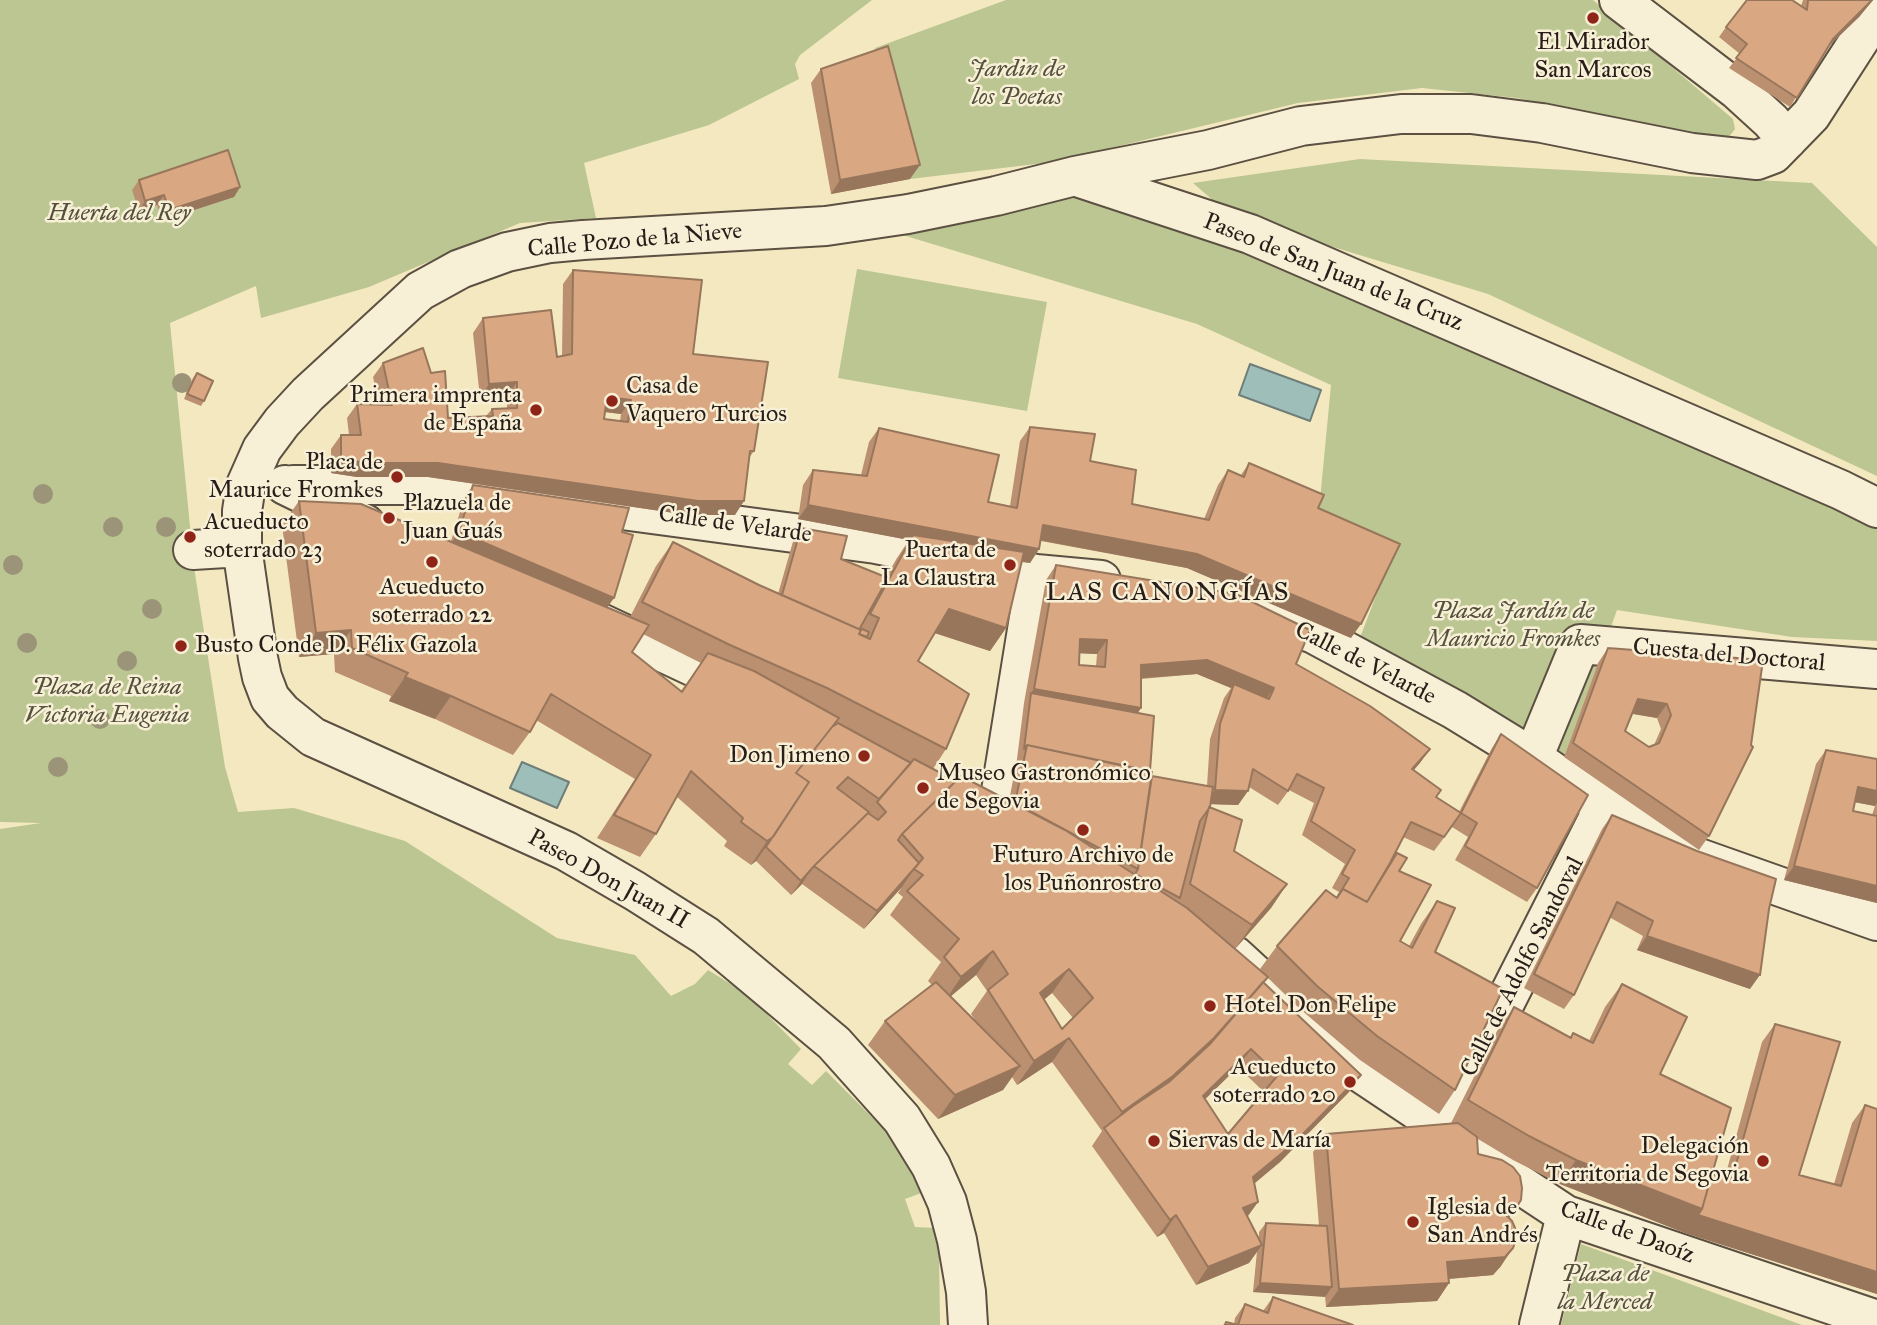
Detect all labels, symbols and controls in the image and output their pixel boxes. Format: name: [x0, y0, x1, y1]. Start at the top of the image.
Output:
marker: El Mirador San Marcos: [1585, 10, 1601, 26]
place label: El Mirador San Marcos: [1534, 29, 1652, 85]
park label: Jardin de los Poetas: [969, 56, 1065, 112]
park label: Huerta del Rey: [47, 200, 191, 228]
street label: Paseo de San Juan de la Cruz: [1199, 208, 1467, 338]
street label: Calle Pozo de la Nieve: [526, 217, 744, 265]
place label: Casa de Vaquero Turcios: [626, 373, 787, 429]
place label: Primera imprenta de España: [349, 382, 522, 438]
marker: Casa de Vaquero Turcios: [604, 393, 620, 409]
marker: Primera imprenta de España: [528, 402, 544, 418]
place label: Placa de Maurice Fromkes: [208, 449, 383, 505]
marker: Placa de Maurice Fromkes: [389, 469, 405, 485]
place label: Plazuela de Juan Guás: [403, 490, 511, 546]
street label: Calle de Velarde: [657, 500, 813, 550]
place label: Acueducto soterrado 23: [204, 509, 323, 565]
marker: Plazuela de Juan Guás: [381, 510, 397, 526]
marker: Acueducto soterrado 23: [182, 529, 198, 545]
place label: Puerta de La Claustra: [881, 537, 996, 593]
marker: Acueducto soterrado 22: [424, 554, 440, 570]
marker: Puerta de La Claustra: [1002, 557, 1018, 573]
place label: Acueducto soterrado 22: [372, 574, 492, 630]
district label: LAS CANONGÍAS: [1047, 578, 1289, 610]
park label: Plaza Jardín de Mauricio Fromkes: [1426, 598, 1600, 654]
street label: Calle de Velarde: [1290, 616, 1440, 712]
place label: Busto Conde D. Félix Gazola: [195, 632, 477, 660]
street label: Cuesta del Doctoral: [1632, 633, 1826, 679]
marker: Busto Conde D. Félix Gazola: [173, 638, 189, 654]
park label: Plaza de Reina Victoria Eugenia: [25, 674, 189, 730]
place label: Don Jimeno: [729, 742, 850, 770]
marker: Don Jimeno: [856, 748, 872, 764]
place label: Museo Gastronómico de Segovia: [937, 760, 1151, 816]
marker: Museo Gastronómico de Segovia: [915, 780, 931, 796]
marker: Futuro Archivo de los Puñonrostro: [1075, 822, 1091, 838]
street label: Paseo Don Juan II: [522, 824, 694, 936]
place label: Futuro Archivo de los Puñonrostro: [992, 842, 1174, 898]
street label: Calle de Adolfo Sandoval: [1455, 852, 1591, 1082]
place label: Hotel Don Felipe: [1224, 992, 1396, 1020]
marker: Hotel Don Felipe: [1202, 998, 1218, 1014]
place label: Acueducto soterrado 20: [1213, 1054, 1336, 1110]
marker: Acueducto soterrado 20: [1342, 1074, 1358, 1090]
place label: Siervas de María: [1168, 1127, 1331, 1155]
marker: Siervas de María: [1146, 1133, 1162, 1149]
place label: Delegación Territoria de Segovia: [1546, 1133, 1749, 1189]
marker: Delegación Territoria de Segovia: [1755, 1153, 1771, 1169]
place label: Iglesia de San Andrés: [1427, 1194, 1538, 1250]
street label: Calle de Daoíz: [1556, 1195, 1698, 1271]
marker: Iglesia de San Andrés: [1405, 1214, 1421, 1230]
park label: Plaza de la Merced: [1557, 1261, 1653, 1317]

